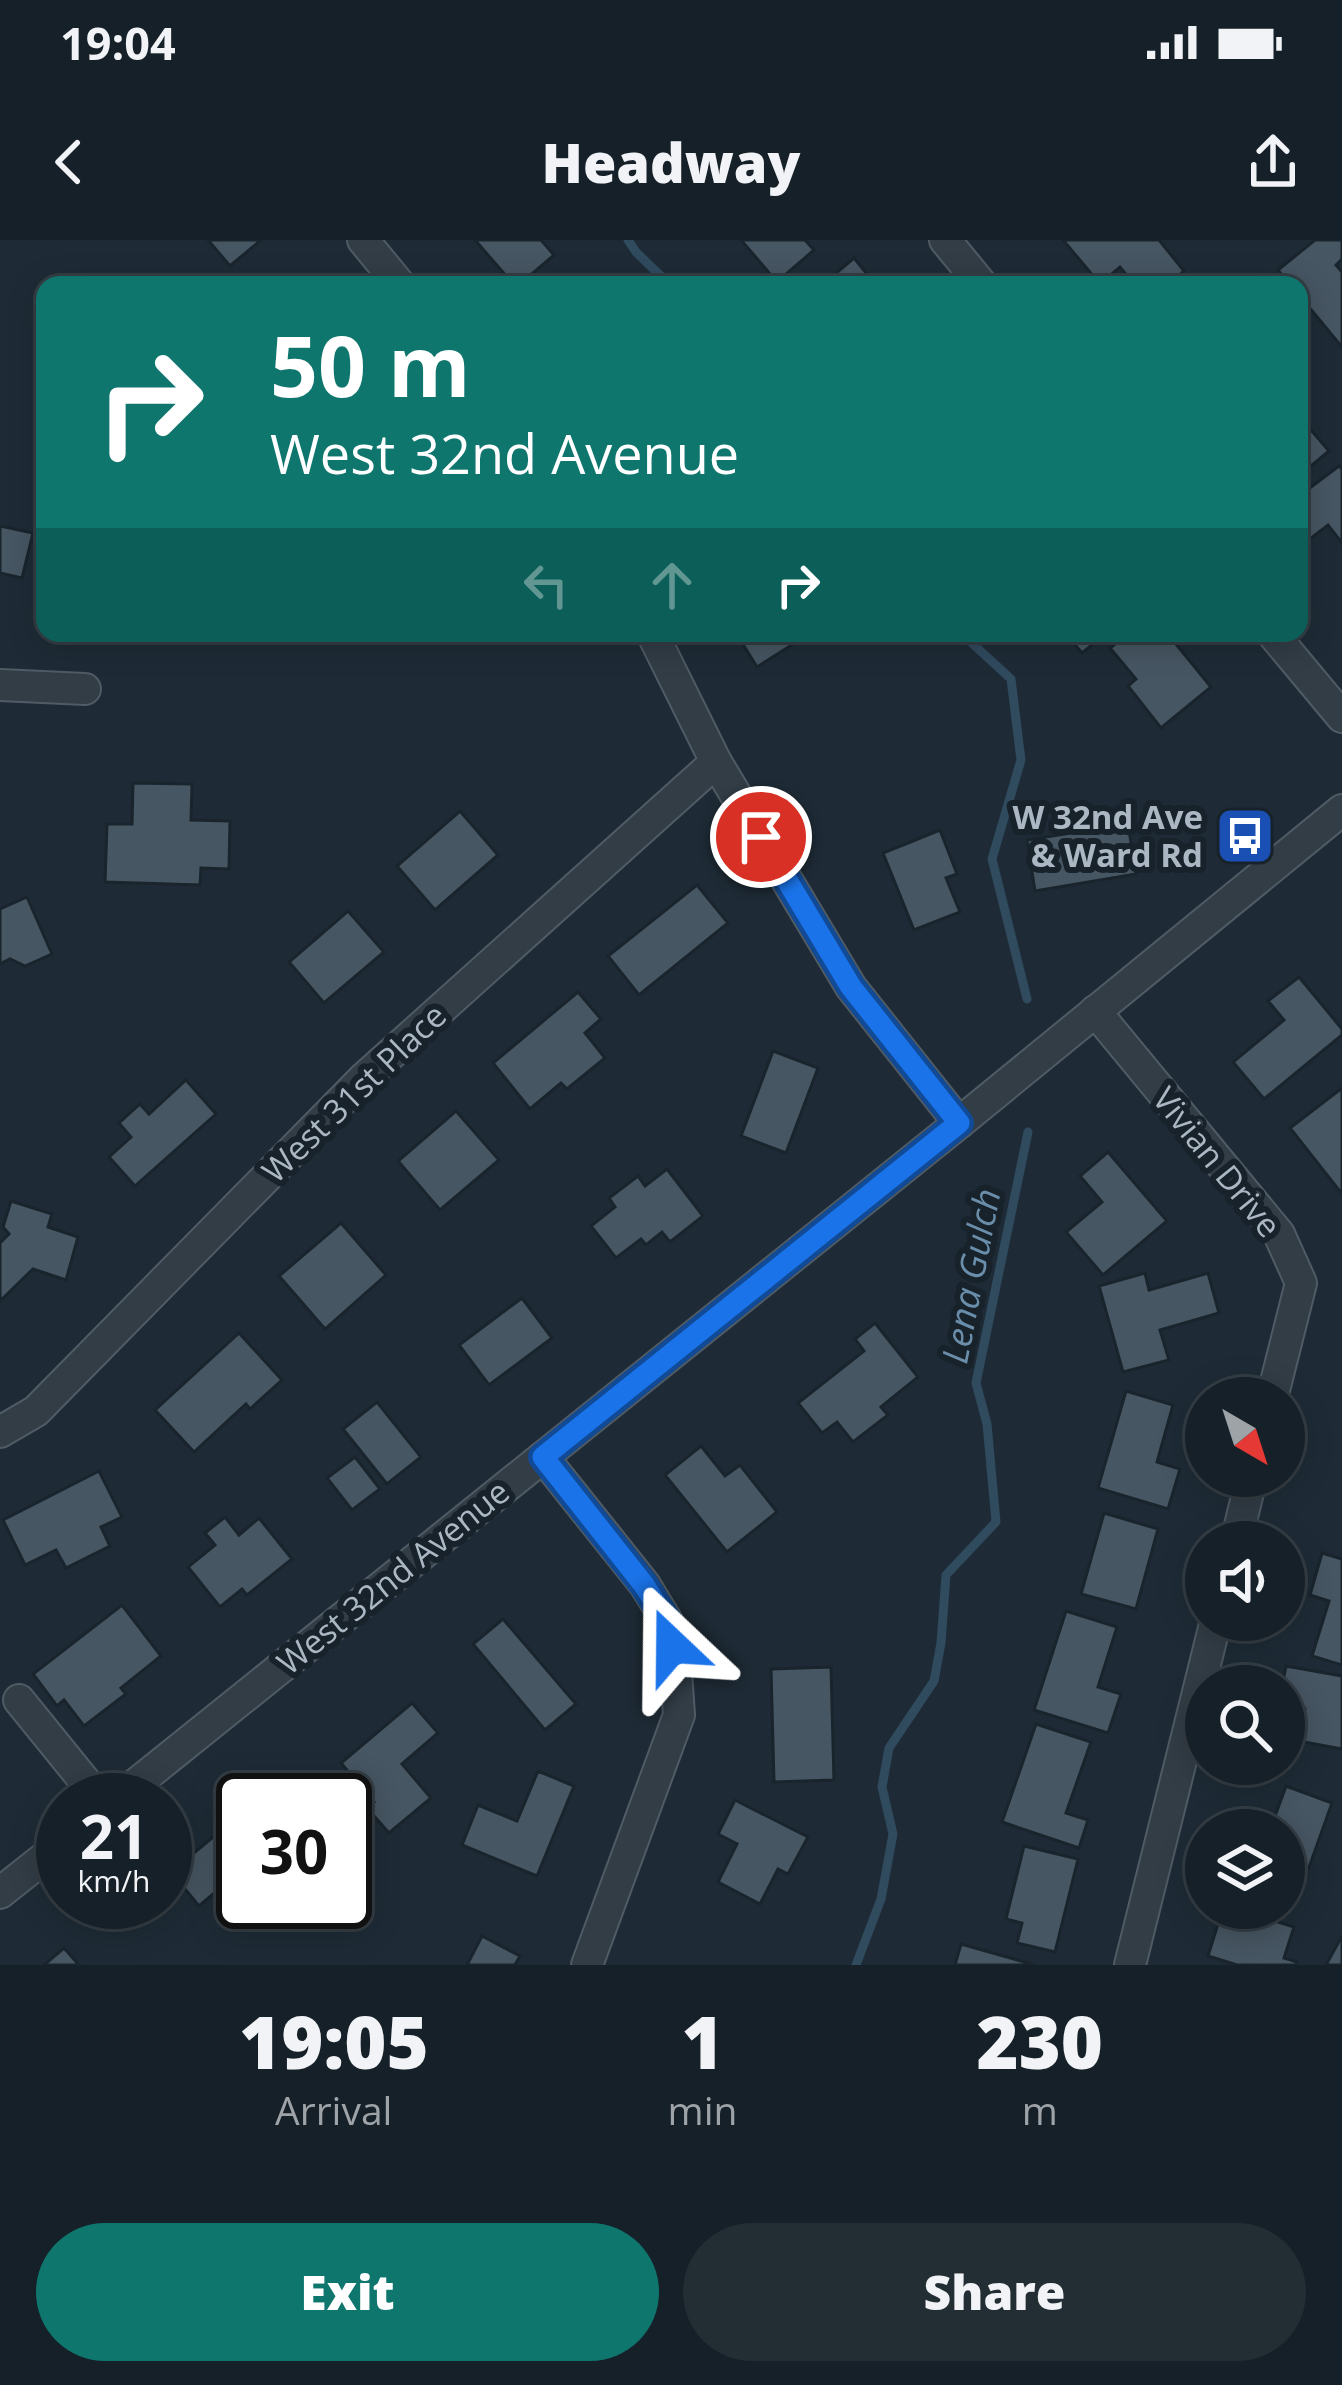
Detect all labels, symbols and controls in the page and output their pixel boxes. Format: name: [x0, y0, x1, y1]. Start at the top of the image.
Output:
text: 19:04: [60, 12, 176, 73]
text: Headway: [542, 125, 800, 199]
icon: back: [36, 129, 102, 195]
icon: share: [1240, 129, 1306, 195]
text: 50 m: [270, 307, 470, 422]
icon: right: [72, 324, 228, 480]
text: West 32nd Avenue: [270, 416, 739, 490]
icon: left: [513, 552, 579, 618]
icon: ahead: [639, 552, 705, 618]
icon: right: [765, 552, 831, 618]
pin: [710, 786, 812, 888]
place label: W 32nd Ave & Ward Rd: [1013, 794, 1203, 877]
icon: arrive: [728, 804, 794, 870]
bus stop icon: W 32nd Ave & Ward Rd: [1214, 805, 1276, 867]
street label: West 31st Place: [252, 993, 456, 1192]
street label: Vivian Drive: [1143, 1077, 1292, 1246]
water label: Lena Gulch: [930, 1184, 1011, 1367]
north arrow: [1185, 1377, 1305, 1497]
map controls: [1185, 1377, 1305, 1929]
street label: West 32nd Avenue: [267, 1469, 518, 1684]
button: sound: [1185, 1521, 1305, 1641]
position arrow: [609, 1583, 735, 1709]
button: search: [1185, 1665, 1305, 1785]
speed limit sign: 30: [216, 1773, 372, 1929]
text: 21: [80, 1795, 148, 1877]
button: layers: [1185, 1809, 1305, 1929]
text: km/h: [78, 1860, 150, 1901]
text: 19:05: [239, 1992, 429, 2090]
text: 1: [681, 1992, 724, 2090]
text: 230: [976, 1992, 1103, 2090]
text: Arrival: [275, 2083, 392, 2136]
text: min: [668, 2083, 737, 2136]
text: m: [1022, 2083, 1058, 2136]
button: Exit: [36, 2223, 659, 2361]
button: Share: [683, 2223, 1306, 2361]

